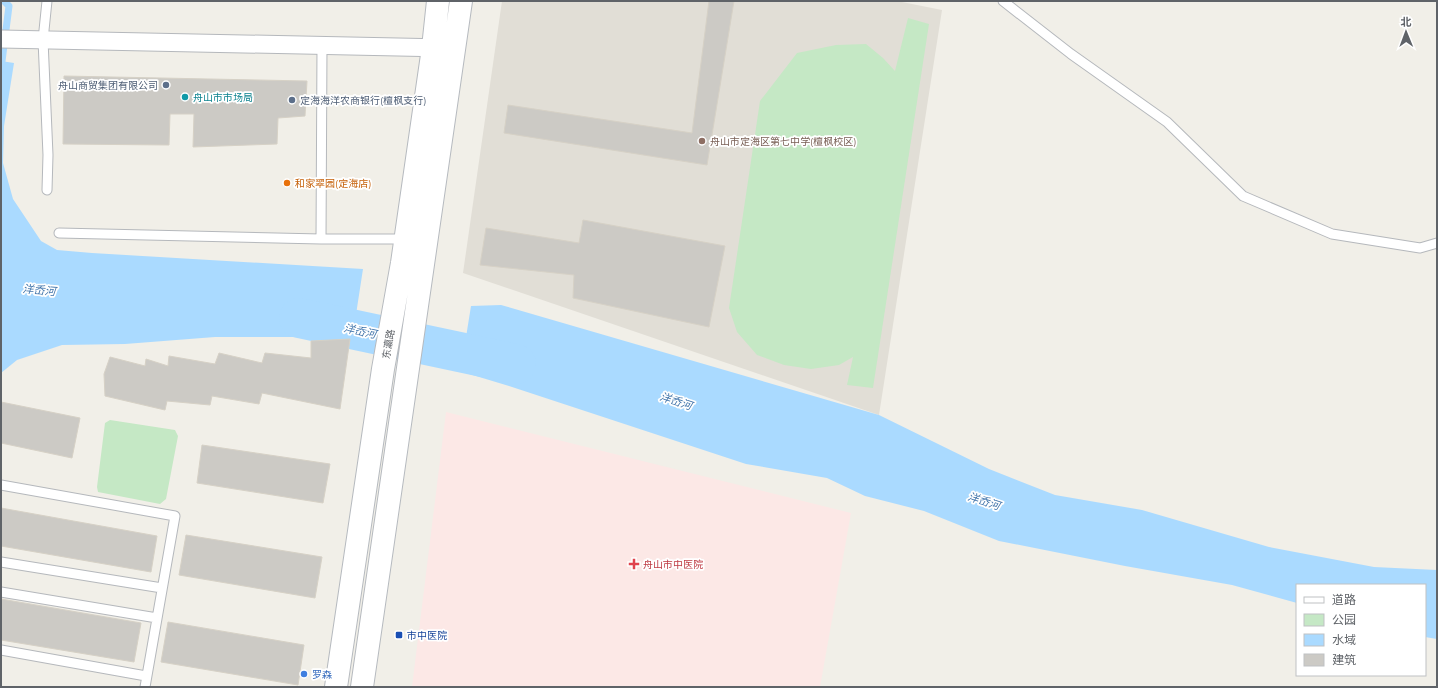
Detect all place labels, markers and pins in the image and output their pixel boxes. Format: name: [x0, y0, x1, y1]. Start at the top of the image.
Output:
place label: 舟山商贸集团有限公司: [58, 79, 158, 92]
marker: 舟山商贸集团有限公司: [161, 80, 171, 90]
place label: 舟山市市场局: [193, 91, 253, 104]
marker: 舟山市市场局: [180, 92, 190, 102]
place label: 定海海洋农商银行(檀枫支行): [300, 94, 427, 107]
marker: 定海海洋农商银行(檀枫支行): [287, 95, 297, 105]
place label: 舟山市定海区第七中学(檀枫校区): [710, 135, 857, 148]
marker: 舟山市定海区第七中学(檀枫校区): [697, 136, 707, 146]
place label: 和家翠园(定海店): [295, 177, 372, 190]
marker: 和家翠园(定海店): [282, 178, 292, 188]
marker: 舟山市中医院: [628, 558, 640, 570]
place label: 舟山市中医院: [643, 558, 703, 571]
place label: 市中医院: [407, 629, 447, 642]
marker: 市中医院: [394, 630, 404, 640]
place label: 罗森: [312, 668, 332, 681]
marker: 罗森: [299, 669, 309, 679]

